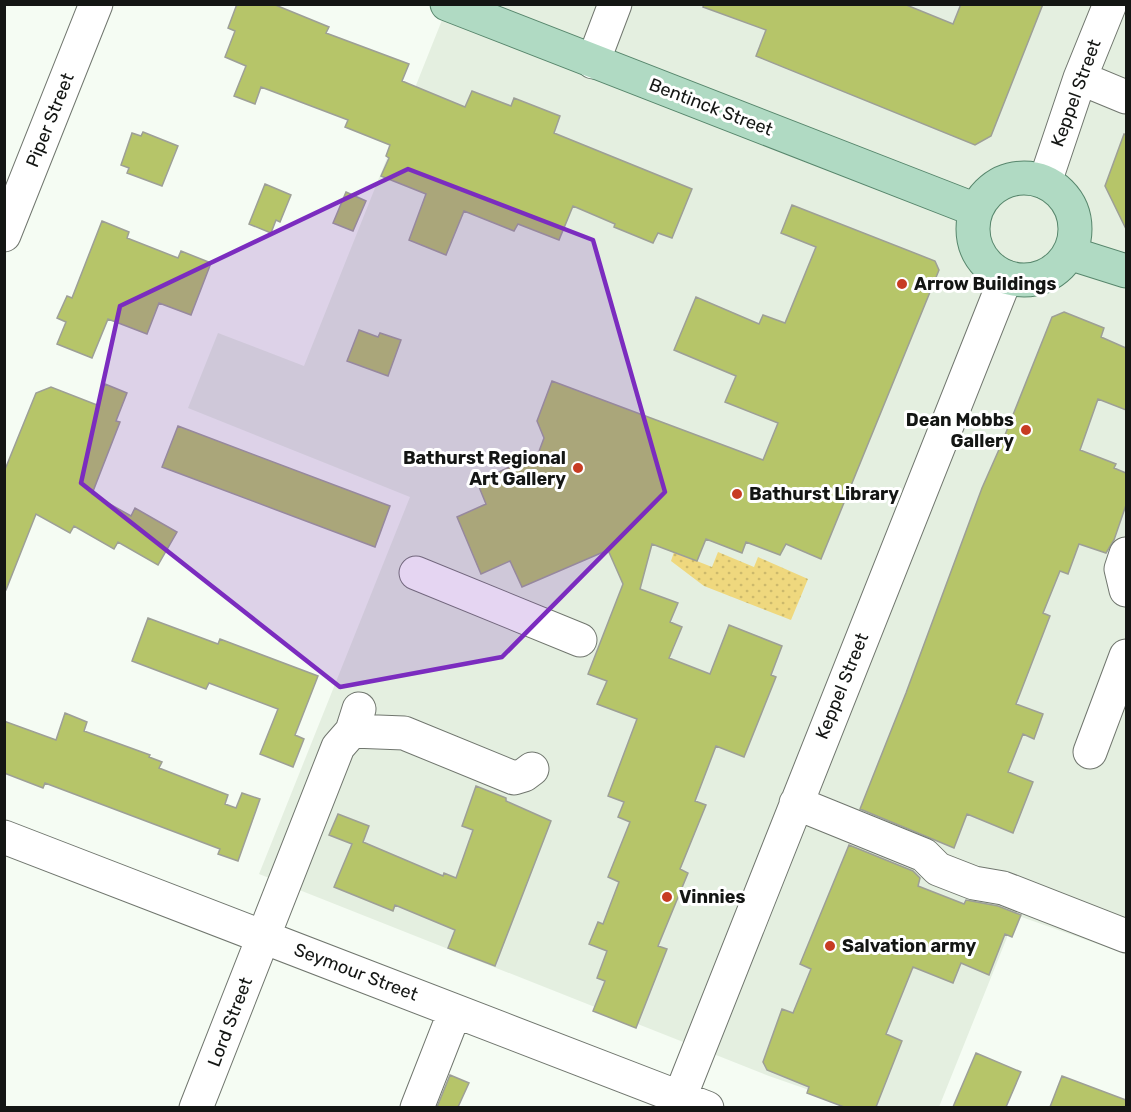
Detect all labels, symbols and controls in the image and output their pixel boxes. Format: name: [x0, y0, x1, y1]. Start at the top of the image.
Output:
street label: Keppel Street: [1046, 36, 1106, 150]
street label: Piper Street: [21, 70, 79, 170]
street label: Bentinck Street: [646, 73, 776, 141]
place label: Arrow Buildings: [914, 273, 1056, 295]
marker: Arrow Buildings: [895, 277, 909, 291]
place label: Dean Mobbs Gallery: [906, 409, 1014, 452]
marker: Dean Mobbs Gallery: [1019, 423, 1033, 437]
place label: Bathurst Regional Art Gallery: [403, 447, 566, 490]
marker: Bathurst Regional Art Gallery: [571, 461, 585, 475]
place label: Bathurst Library: [749, 483, 899, 505]
marker: Bathurst Library: [730, 487, 744, 501]
street label: Keppel Street: [811, 630, 873, 742]
place label: Vinnies: [679, 886, 745, 908]
marker: Vinnies: [660, 890, 674, 904]
place label: Salvation army: [842, 935, 976, 957]
street label: Seymour Street: [291, 938, 421, 1006]
marker: Salvation army: [823, 939, 837, 953]
street label: Lord Street: [203, 974, 257, 1070]

